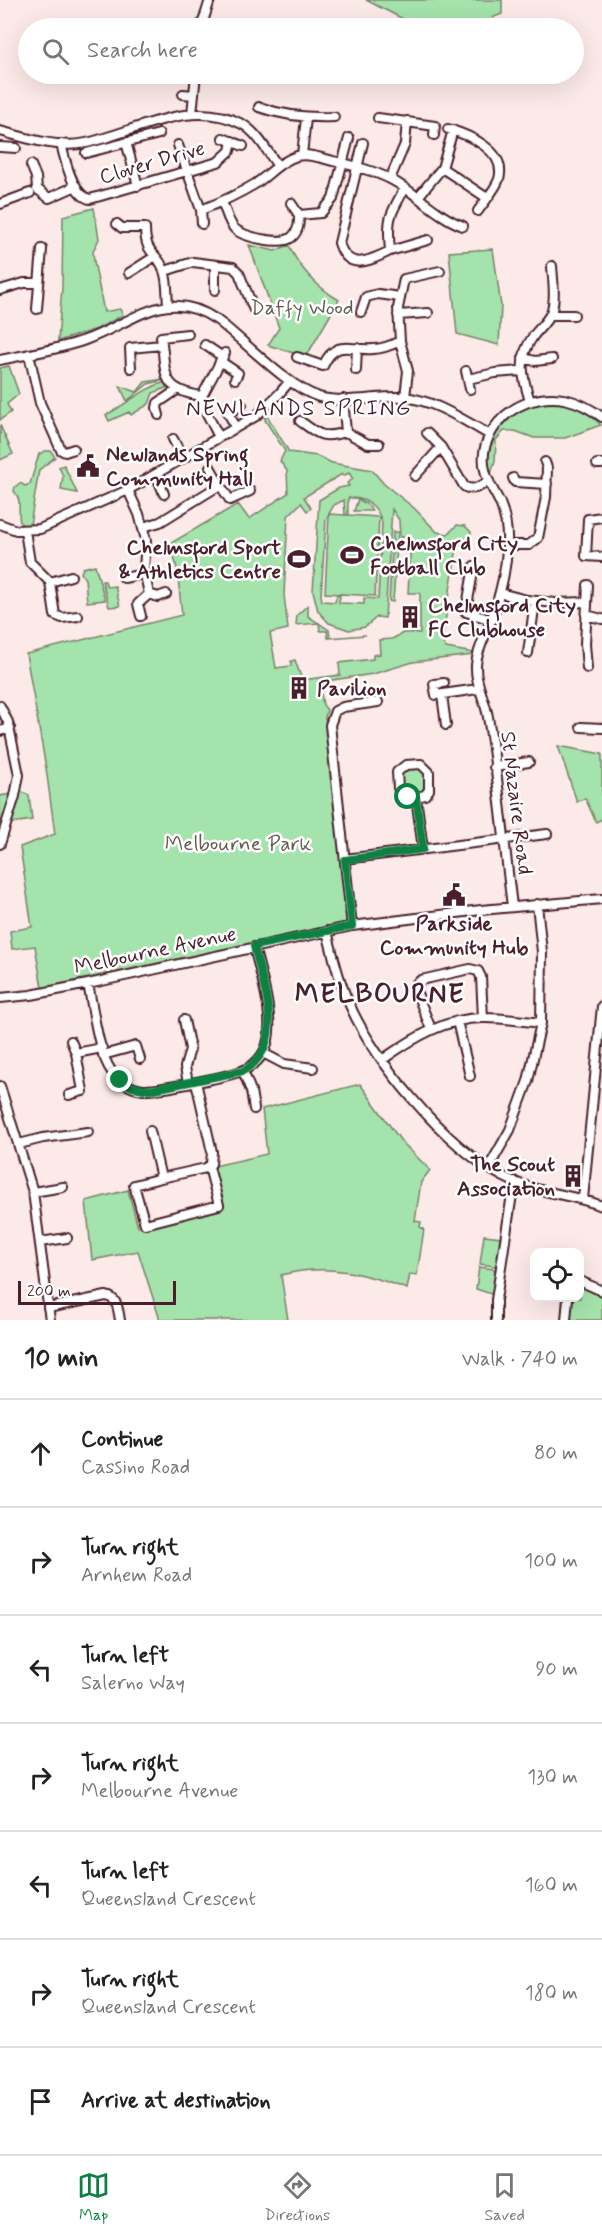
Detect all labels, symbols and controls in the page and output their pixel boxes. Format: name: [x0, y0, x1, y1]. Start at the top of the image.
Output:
search box: [18, 18, 584, 84]
icon: search: [39, 35, 72, 68]
text: Search here: [87, 37, 198, 65]
street label: Clover Drive: [96, 135, 208, 191]
park label: Daffy Wood: [250, 294, 354, 322]
district label: NEWLANDS SPRING: [186, 395, 412, 423]
place label: Newlands Spring Community Hall: [106, 441, 252, 493]
public building icon: Newlands Spring Community Hall: [75, 453, 101, 479]
place label: Chelmsford City Football Club: [370, 530, 518, 582]
place label: Chelmsford Sport & Athletics Centre: [118, 534, 281, 586]
sports icon: Chelmsford City Football Club: [339, 542, 365, 568]
sports icon: Chelmsford Sport & Athletics Centre: [286, 546, 312, 572]
place label: Chelmsford City FC Clubhouse: [428, 592, 576, 644]
building icon: Chelmsford City FC Clubhouse: [397, 604, 423, 630]
building icon: Pavilion: [286, 675, 312, 701]
place label: Pavilion: [317, 675, 387, 703]
street label: St Nazaire Road: [493, 730, 539, 876]
route start: [394, 783, 420, 809]
park label: Melbourne Park: [165, 830, 312, 858]
public building icon: Parkside Community Hub: [441, 882, 467, 908]
place label: Parkside Community Hub: [380, 910, 528, 962]
street label: Melbourne Avenue: [71, 920, 239, 982]
district label: MELBOURNE: [295, 977, 465, 1012]
route end: [106, 1066, 132, 1092]
place label: The Scout Association: [457, 1151, 555, 1203]
building icon: The Scout Association: [560, 1163, 586, 1189]
map controls: [530, 1248, 584, 1302]
button: locate: [530, 1248, 584, 1302]
scale bar: [18, 1278, 176, 1306]
text: 200 m: [27, 1281, 71, 1302]
text: 10 min: [24, 1342, 99, 1376]
text: Walk · 740 m: [462, 1346, 578, 1373]
text: Continue: [81, 1426, 163, 1454]
icon: ahead: [24, 1437, 57, 1470]
text: 80 m: [534, 1440, 578, 1467]
text: Cassino Road: [81, 1454, 190, 1481]
text: Turn right: [81, 1534, 179, 1562]
icon: right: [24, 1545, 57, 1578]
text: 100 m: [524, 1548, 578, 1575]
text: Arnhem Road: [81, 1562, 192, 1589]
text: Turn left: [81, 1642, 169, 1670]
icon: left: [24, 1653, 57, 1686]
text: 90 m: [535, 1656, 578, 1683]
text: Salerno Way: [81, 1670, 185, 1697]
text: Turn right: [81, 1750, 179, 1778]
icon: right: [24, 1761, 57, 1794]
text: 130 m: [527, 1764, 578, 1791]
text: Melbourne Avenue: [81, 1778, 238, 1805]
text: Turn left: [81, 1858, 169, 1886]
icon: left: [24, 1869, 57, 1902]
text: 160 m: [525, 1872, 578, 1899]
text: Queensland Crescent: [81, 1886, 256, 1913]
text: Turn right: [81, 1966, 179, 1994]
icon: right: [24, 1977, 57, 2010]
text: 180 m: [525, 1980, 578, 2007]
text: Queensland Crescent: [81, 1994, 256, 2021]
icon: arrive: [24, 2085, 57, 2118]
text: Arrive at destination: [81, 2087, 271, 2115]
tab: Map: [77, 2169, 110, 2226]
tab: Directions: [264, 2169, 330, 2226]
tab: Saved: [484, 2169, 525, 2226]

